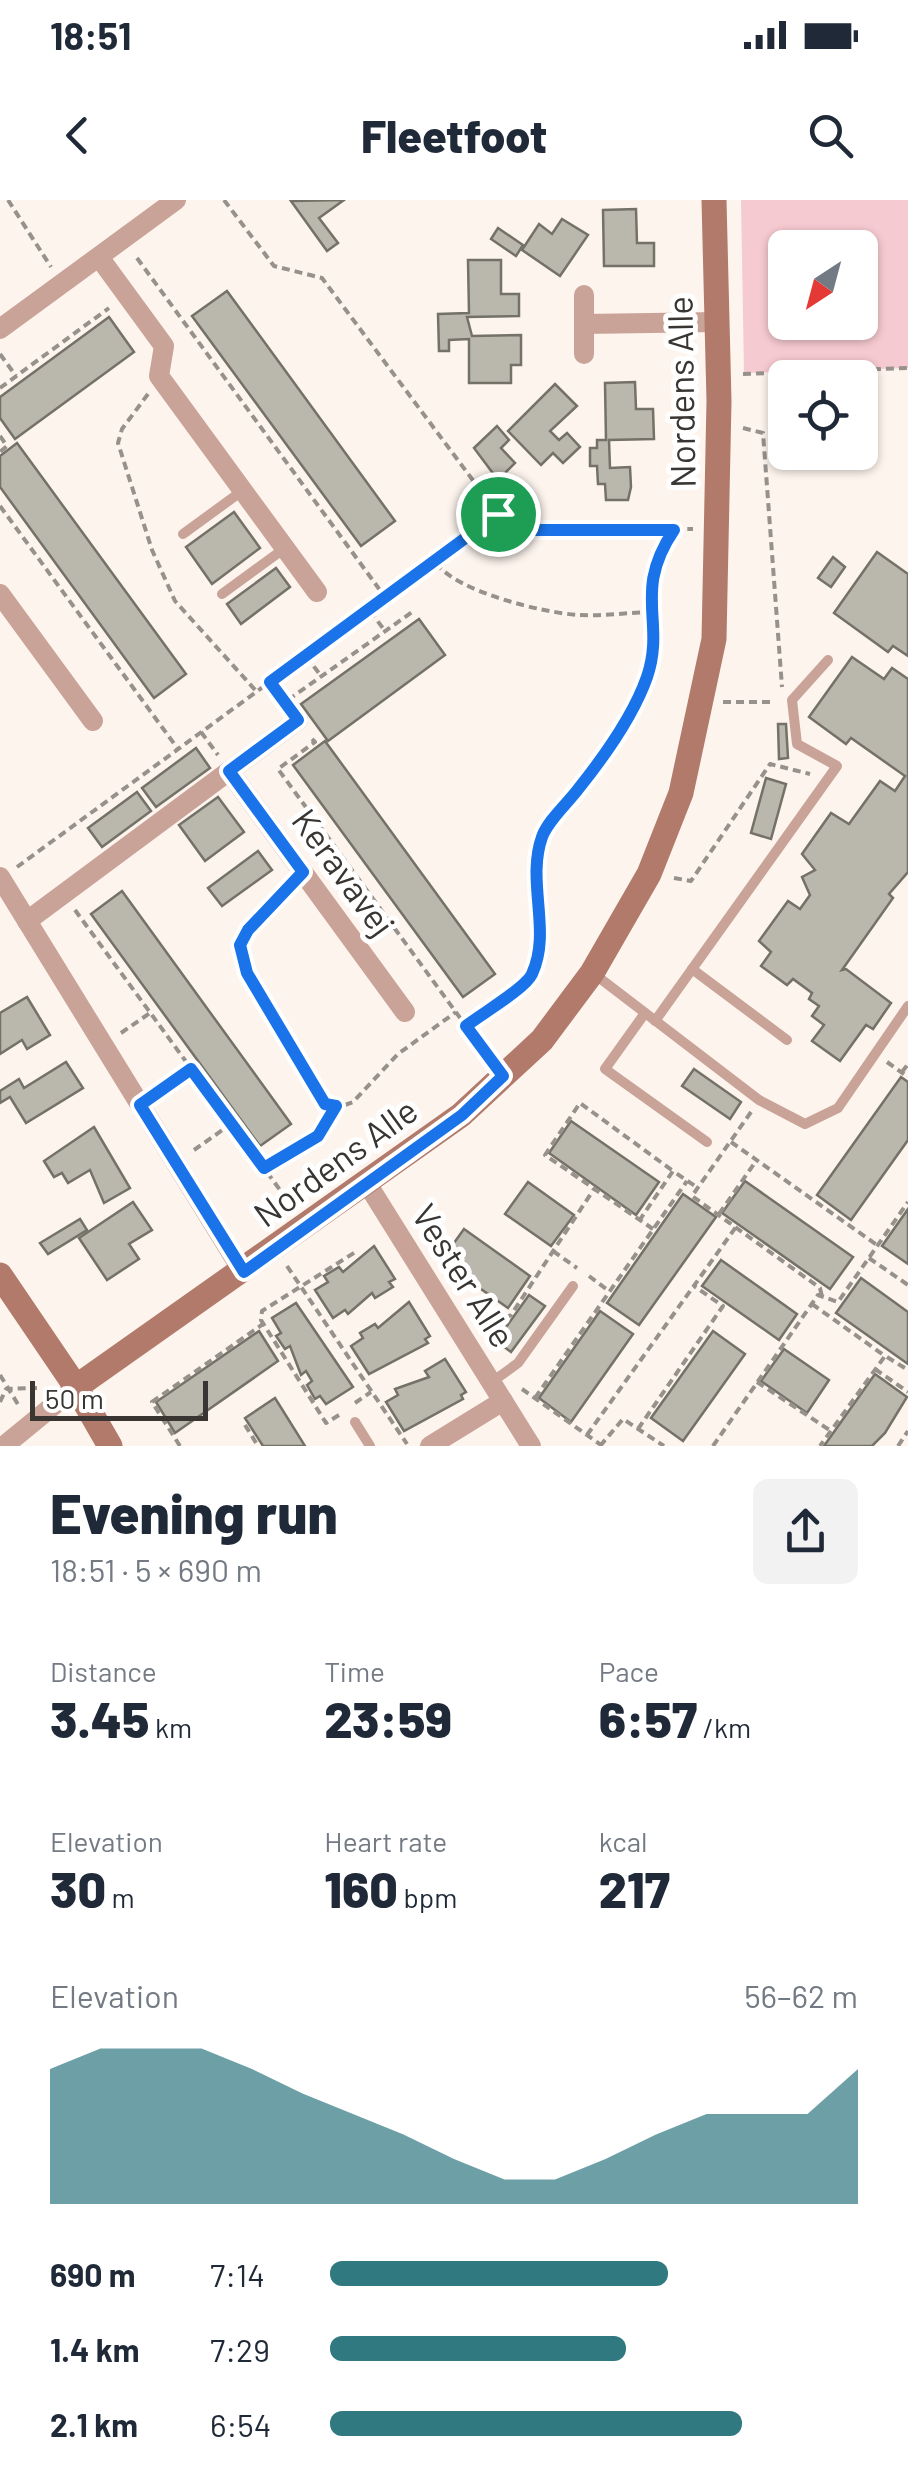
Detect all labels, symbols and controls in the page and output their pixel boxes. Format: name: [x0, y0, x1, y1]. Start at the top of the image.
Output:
text: 18:51: [50, 12, 131, 58]
icon: back: [50, 108, 105, 163]
text: Fleetfoot: [361, 108, 547, 162]
icon: search: [803, 108, 858, 163]
north arrow: [768, 230, 878, 340]
map controls: [768, 230, 878, 470]
street label: Nordens Alle: [657, 296, 703, 488]
button: locate: [768, 360, 878, 470]
pin: [456, 472, 541, 557]
icon: arrive: [471, 487, 526, 542]
street label: Keravavej: [284, 800, 405, 944]
street label: Nordens Alle: [245, 1088, 425, 1235]
street label: Vester Alle: [404, 1196, 525, 1354]
scale bar: [30, 1376, 208, 1420]
text: 50 m: [45, 1381, 104, 1415]
text: Evening run: [50, 1479, 338, 1545]
button: share: [753, 1479, 858, 1584]
text: 18:51 · 5 × 690 m: [50, 1550, 262, 1588]
text: Distance: [50, 1654, 157, 1688]
text: Time: [324, 1654, 385, 1688]
text: Pace: [599, 1654, 659, 1688]
text: 3.45: [50, 1688, 149, 1748]
text: 23:59: [324, 1688, 452, 1748]
text: 6:57: [599, 1688, 697, 1748]
text: km: [149, 1710, 192, 1744]
text: /km: [697, 1710, 751, 1744]
text: Elevation: [50, 1824, 163, 1858]
text: Heart rate: [324, 1824, 447, 1858]
text: kcal: [599, 1824, 647, 1858]
text: 30: [50, 1858, 106, 1918]
text: 160: [324, 1858, 398, 1918]
text: 217: [599, 1858, 670, 1918]
text: m: [106, 1880, 135, 1914]
text: bpm: [398, 1880, 457, 1914]
text: Elevation: [50, 1976, 179, 2014]
text: 56–62 m: [744, 1976, 858, 2014]
text: 690 m: [50, 2255, 136, 2293]
text: 7:14: [210, 2255, 265, 2293]
text: 1.4 km: [50, 2330, 140, 2368]
text: 7:29: [210, 2330, 270, 2368]
text: 2.1 km: [50, 2405, 138, 2443]
text: 6:54: [210, 2405, 271, 2443]

